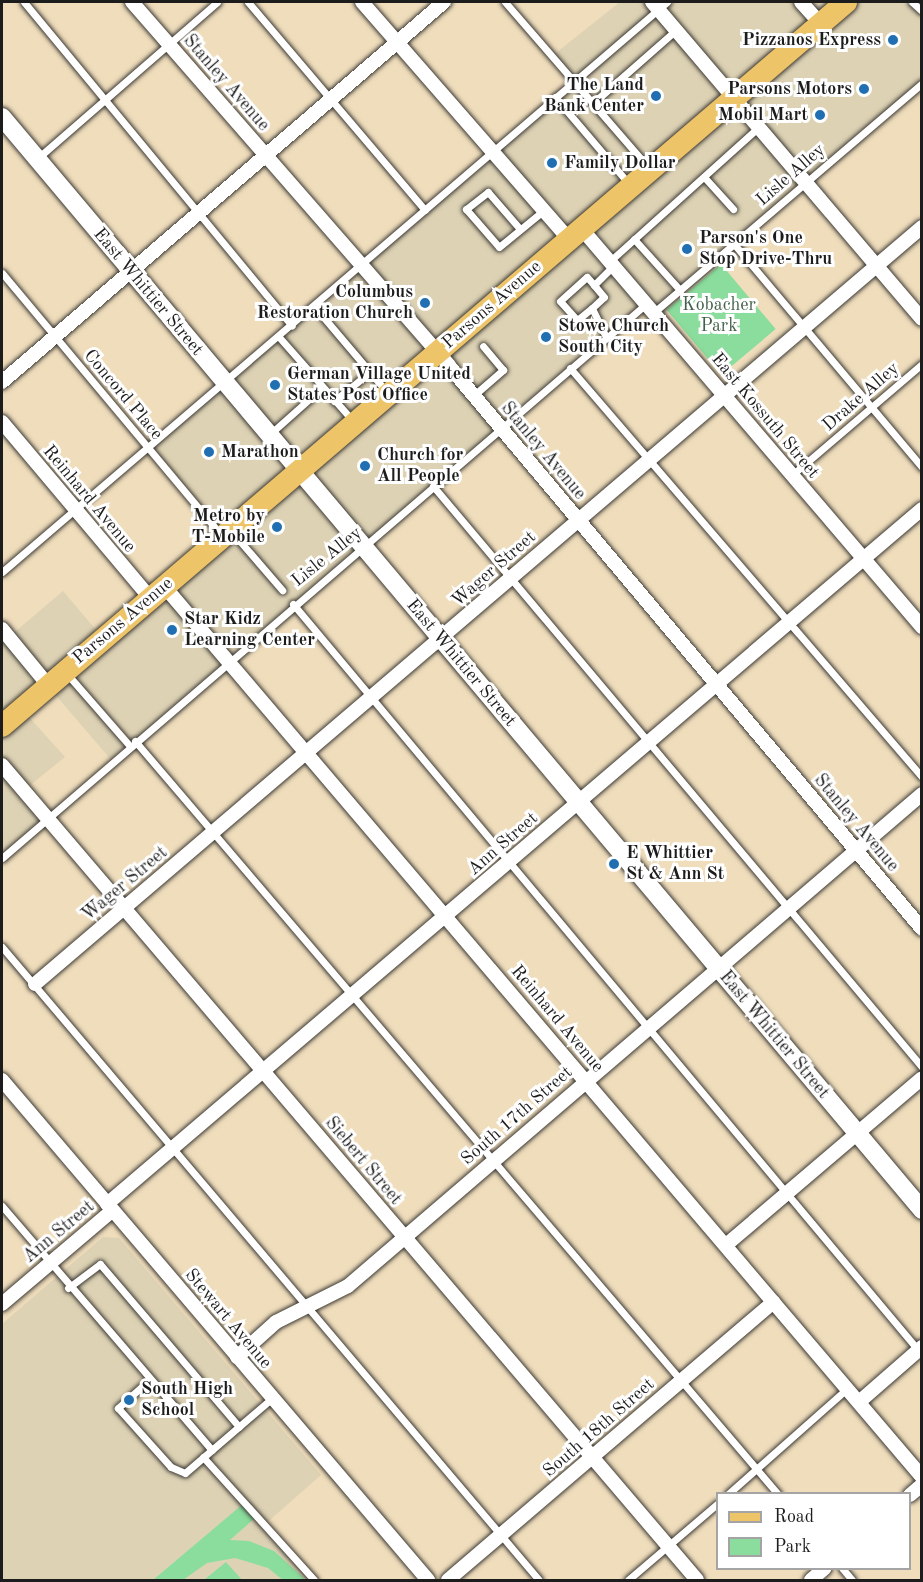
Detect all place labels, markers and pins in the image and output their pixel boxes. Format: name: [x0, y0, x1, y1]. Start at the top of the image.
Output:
place label: Pizzanos Express: [742, 29, 881, 51]
marker: Pizzanos Express: [886, 33, 900, 47]
place label: The Land Bank Center: [544, 75, 644, 118]
place label: Parsons Motors: [727, 78, 852, 100]
marker: Parsons Motors: [857, 82, 871, 96]
marker: The Land Bank Center: [649, 89, 663, 103]
place label: Mobil Mart: [718, 104, 808, 126]
marker: Mobil Mart: [813, 108, 827, 122]
place label: Family Dollar: [564, 152, 676, 174]
marker: Family Dollar: [545, 156, 559, 170]
place label: Parson's One Stop Drive-Thru: [699, 228, 832, 270]
marker: Parson's One Stop Drive-Thru: [680, 242, 694, 256]
place label: Columbus Restoration Church: [257, 282, 413, 324]
marker: Columbus Restoration Church: [418, 296, 432, 310]
place label: Stowe Church South City: [558, 316, 669, 358]
marker: Stowe Church South City: [539, 330, 553, 344]
place label: German Village United States Post Office: [287, 364, 471, 406]
marker: German Village United States Post Office: [268, 378, 282, 392]
place label: Marathon: [221, 441, 299, 463]
marker: Marathon: [202, 445, 216, 459]
place label: Church for All People: [377, 445, 463, 488]
marker: Church for All People: [358, 459, 372, 473]
place label: Metro by T-Mobile: [191, 506, 265, 548]
marker: Metro by T-Mobile: [270, 520, 284, 534]
place label: Star Kidz Learning Center: [184, 609, 315, 652]
marker: Star Kidz Learning Center: [165, 623, 179, 637]
place label: E Whittier St & Ann St: [626, 843, 724, 886]
marker: E Whittier St & Ann St: [607, 857, 621, 871]
place label: South High School: [141, 1379, 233, 1422]
marker: South High School: [122, 1393, 136, 1407]

